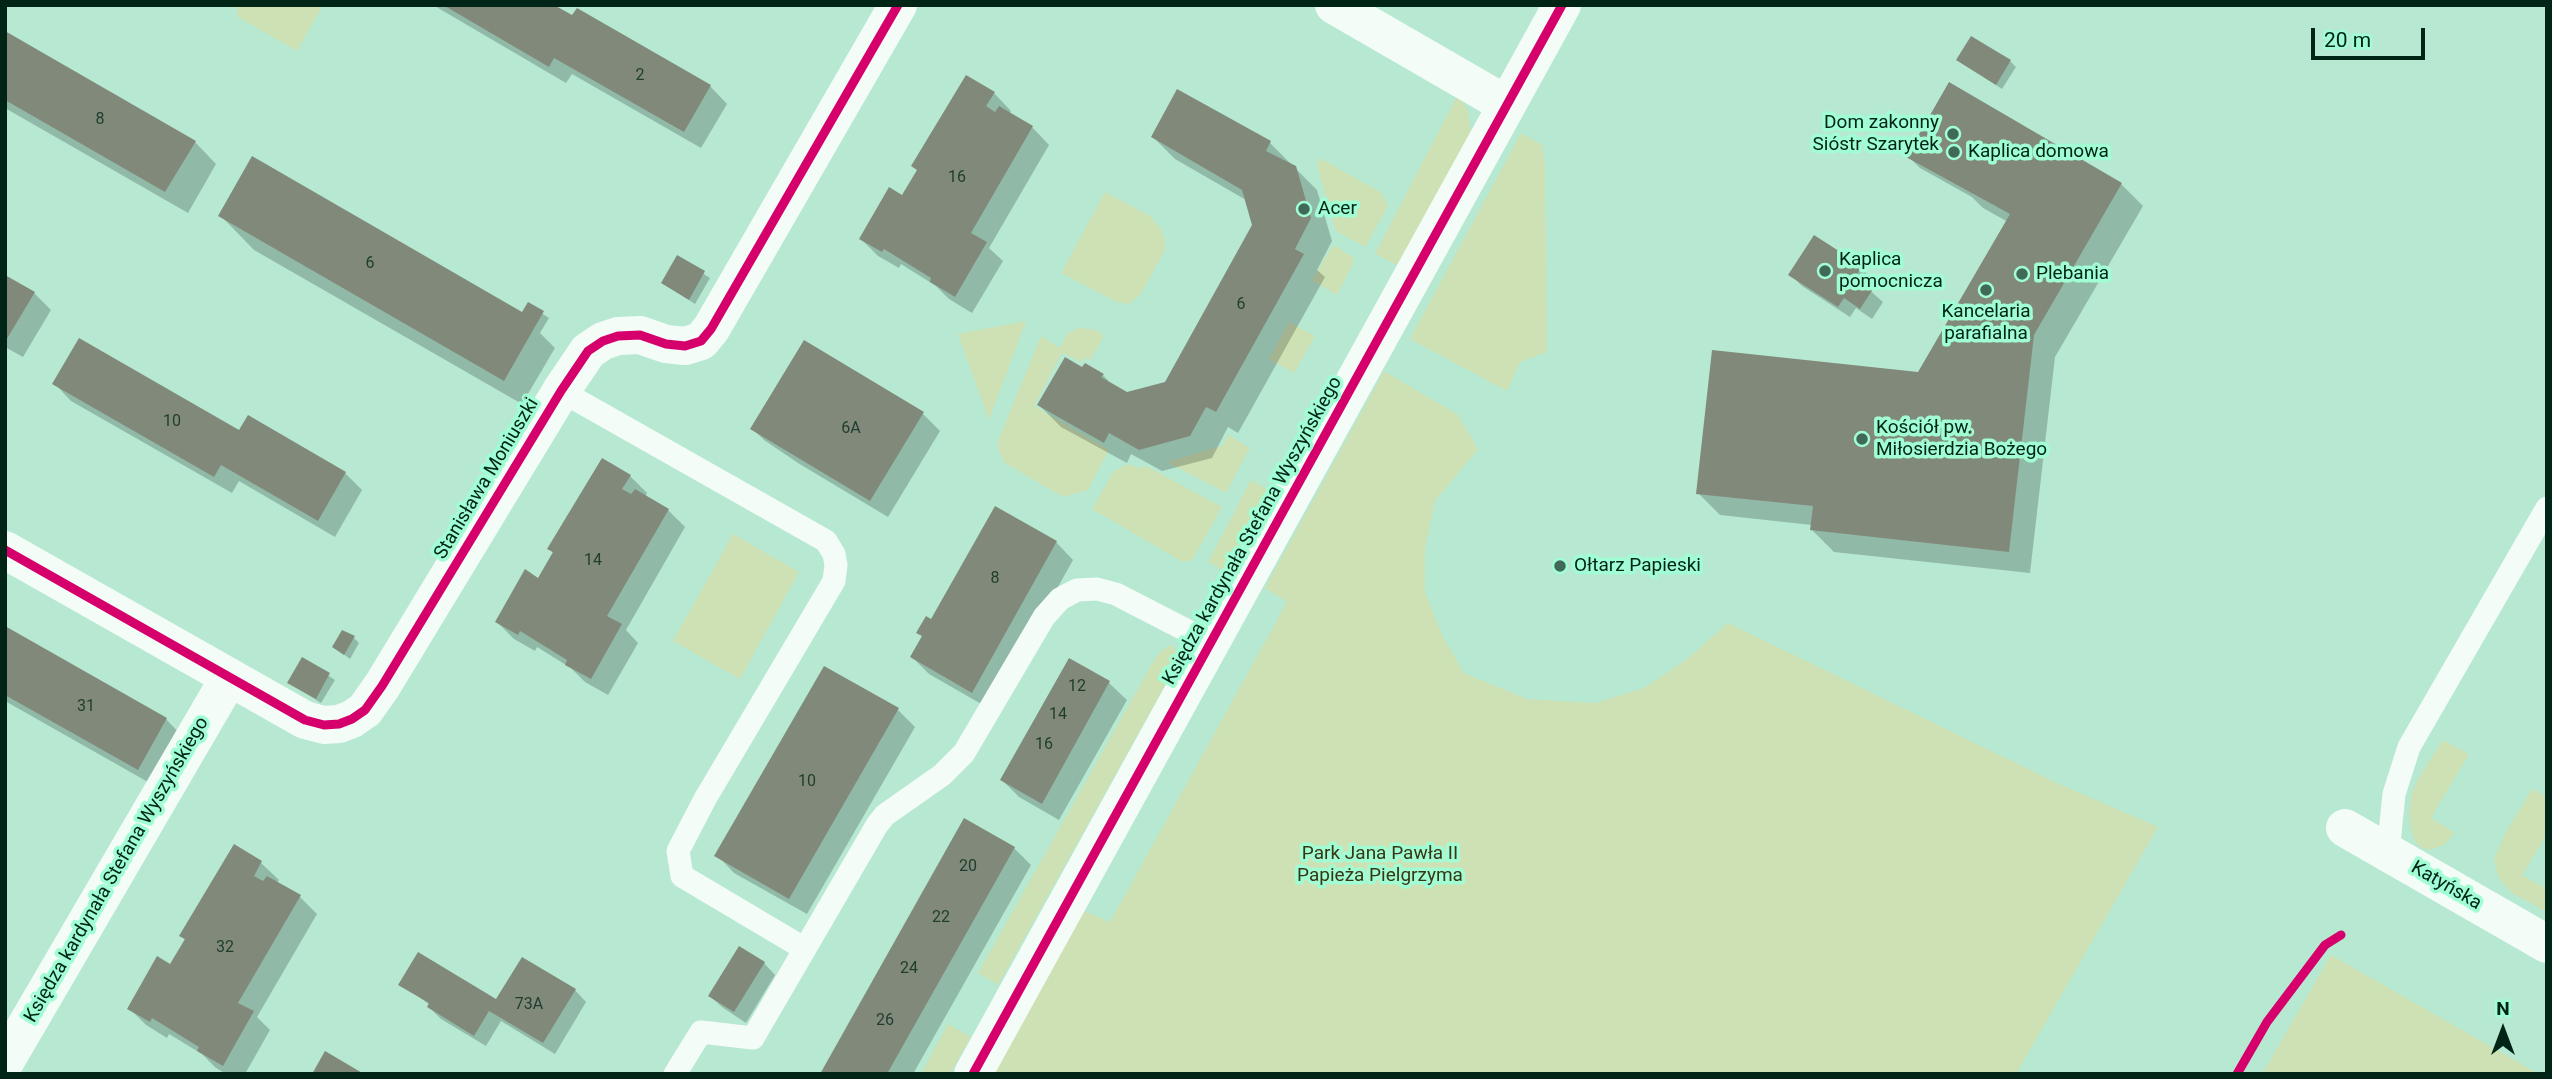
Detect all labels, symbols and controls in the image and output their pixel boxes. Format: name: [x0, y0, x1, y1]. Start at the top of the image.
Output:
scale bar: [2314, 14, 2428, 58]
text: 20 m: [2324, 28, 2371, 52]
house number: 2: [636, 66, 644, 86]
house number: 8: [96, 110, 104, 130]
place label: Dom zakonny Sióstr Szarytek: [1813, 112, 1939, 156]
marker: Dom zakonny Sióstr Szarytek: [1945, 126, 1961, 142]
place label: Kaplica domowa: [1968, 141, 2109, 163]
marker: Kaplica domowa: [1946, 144, 1962, 160]
house number: 16: [948, 168, 966, 188]
place label: Acer: [1318, 198, 1357, 220]
marker: Acer: [1296, 201, 1312, 217]
place label: Kaplica pomocnicza: [1839, 249, 1943, 293]
house number: 6: [366, 254, 374, 274]
marker: Kaplica pomocnicza: [1817, 263, 1833, 279]
place label: Plebania: [2036, 263, 2109, 285]
marker: Plebania: [2014, 266, 2030, 282]
marker: Kancelaria parafialna: [1978, 282, 1994, 298]
house number: 6: [1237, 295, 1245, 315]
place label: Kancelaria parafialna: [1941, 301, 2031, 345]
street label: Księdza kardynała Stefana Wyszyńskiego: [1158, 373, 1348, 689]
street label: Stanisława Moniuszki: [430, 394, 544, 564]
house number: 10: [163, 412, 181, 432]
place label: Kościół pw. Miłosierdzia Bożego: [1876, 417, 2047, 461]
house number: 6A: [841, 419, 861, 439]
marker: Kościół pw. Miłosierdzia Bożego: [1854, 431, 1870, 447]
house number: 14: [584, 551, 602, 571]
place label: Ołtarz Papieski: [1574, 555, 1701, 577]
marker: Ołtarz Papieski: [1552, 558, 1568, 574]
house number: 8: [991, 569, 999, 589]
house number: 12: [1068, 677, 1086, 697]
house number: 31: [77, 697, 95, 717]
house number: 14: [1049, 705, 1067, 725]
street label: Księdza kardynała Stefana Wyszyńskiego: [20, 713, 214, 1027]
house number: 16: [1035, 735, 1053, 755]
house number: 10: [798, 772, 816, 792]
park label: Park Jana Pawła II Papieża Pielgrzyma: [1297, 843, 1463, 887]
house number: 20: [959, 857, 977, 877]
street label: Katyńska: [2407, 857, 2485, 915]
house number: 22: [932, 908, 950, 928]
house number: 32: [216, 938, 234, 958]
house number: 24: [900, 959, 918, 979]
house number: 73A: [515, 995, 543, 1015]
north arrow: [2468, 995, 2538, 1065]
text: N: [2496, 997, 2510, 1020]
house number: 26: [876, 1011, 894, 1031]

